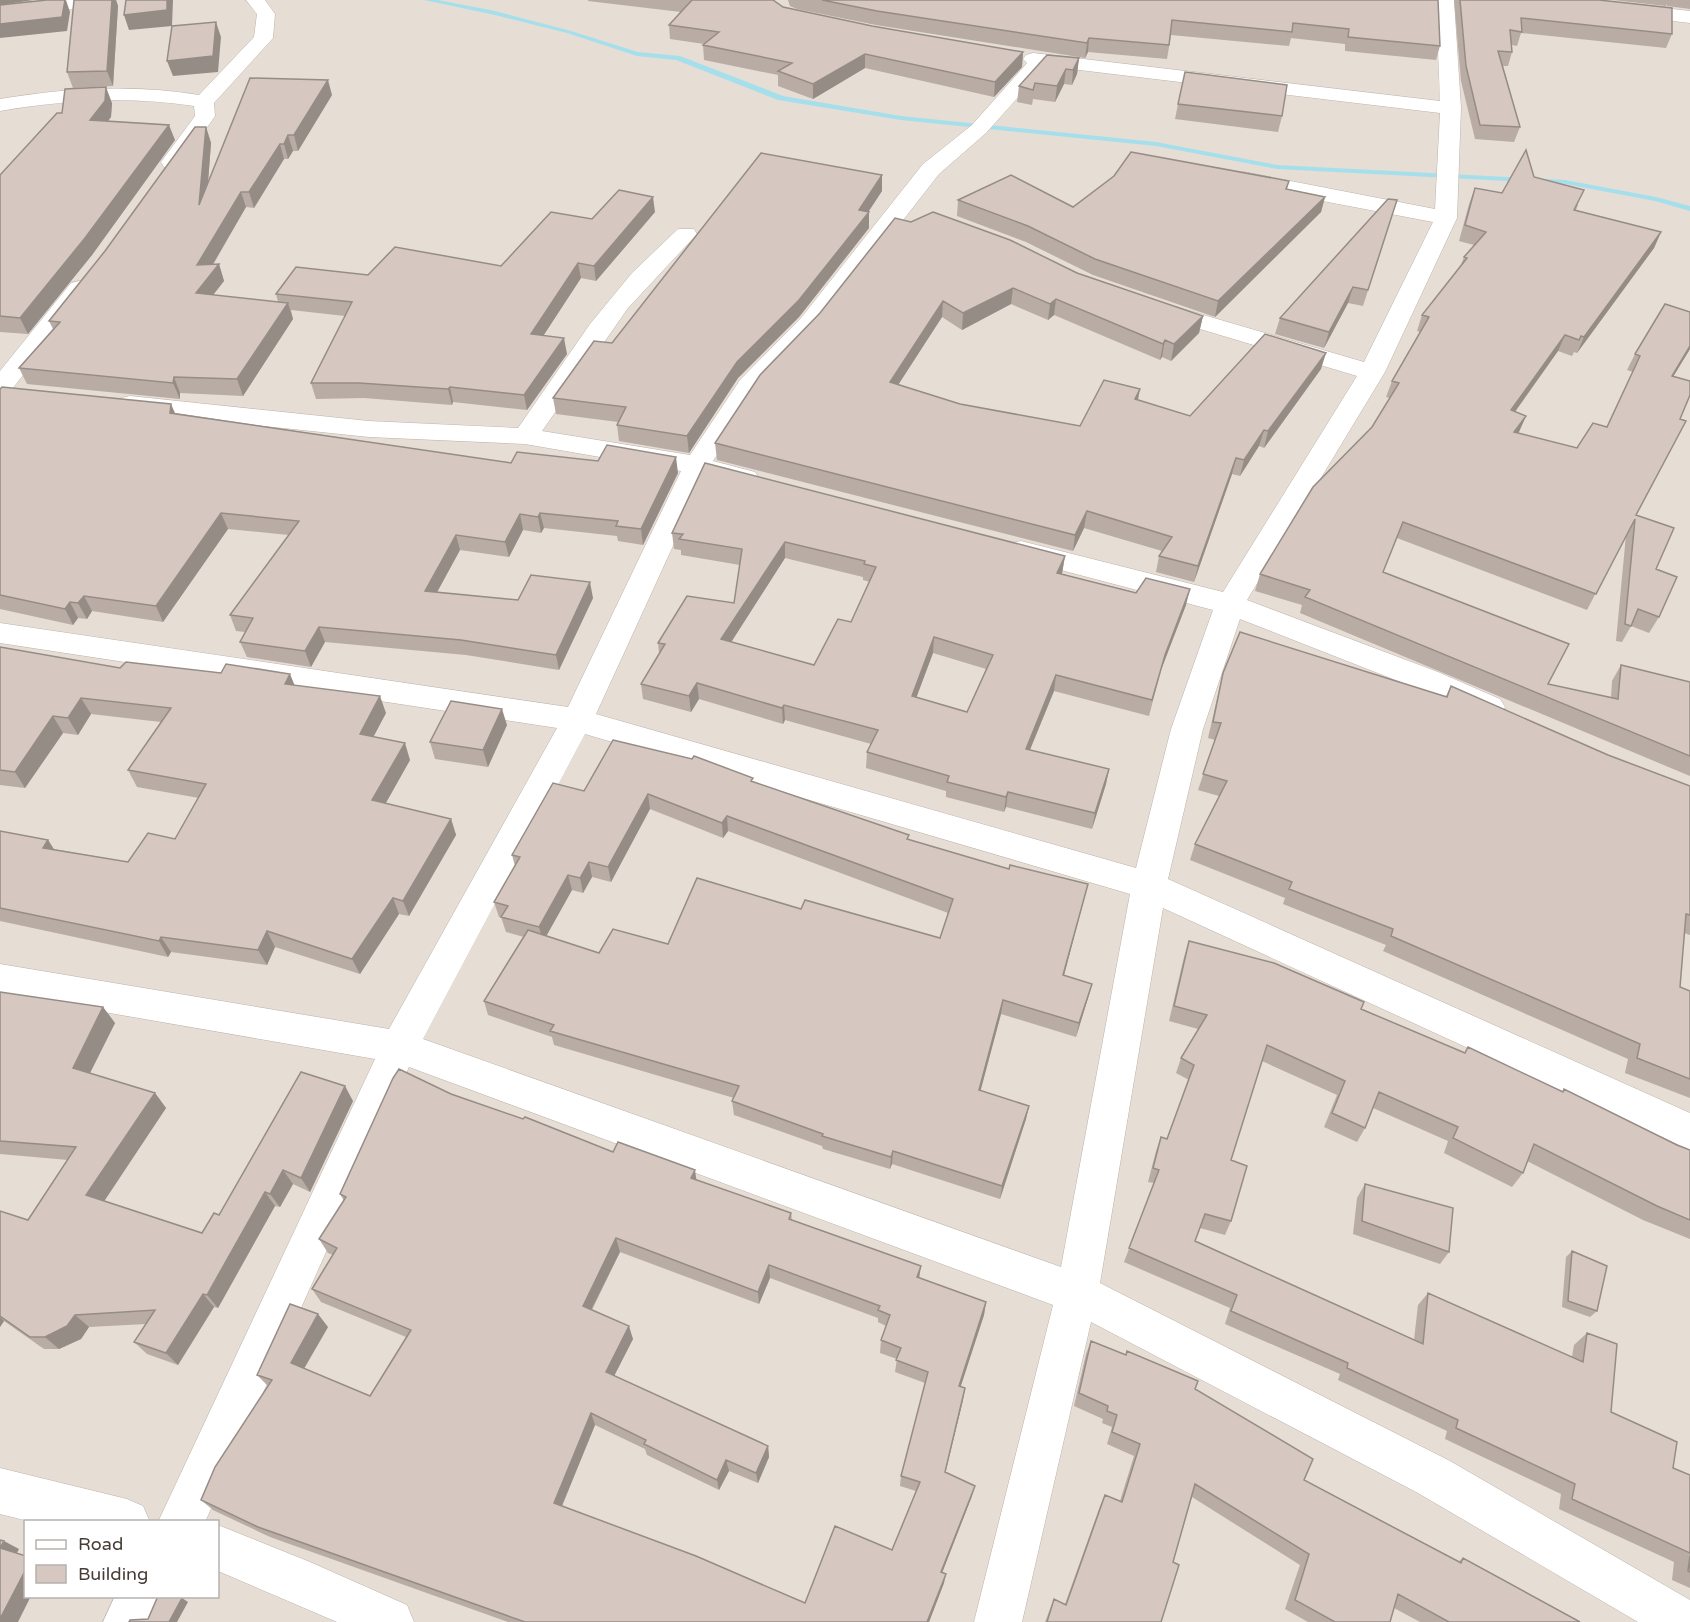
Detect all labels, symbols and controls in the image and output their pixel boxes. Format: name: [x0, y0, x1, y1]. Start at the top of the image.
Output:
legend: [24, 1520, 219, 1598]
text: Road: [78, 1533, 123, 1555]
text: Building: [78, 1563, 148, 1585]

